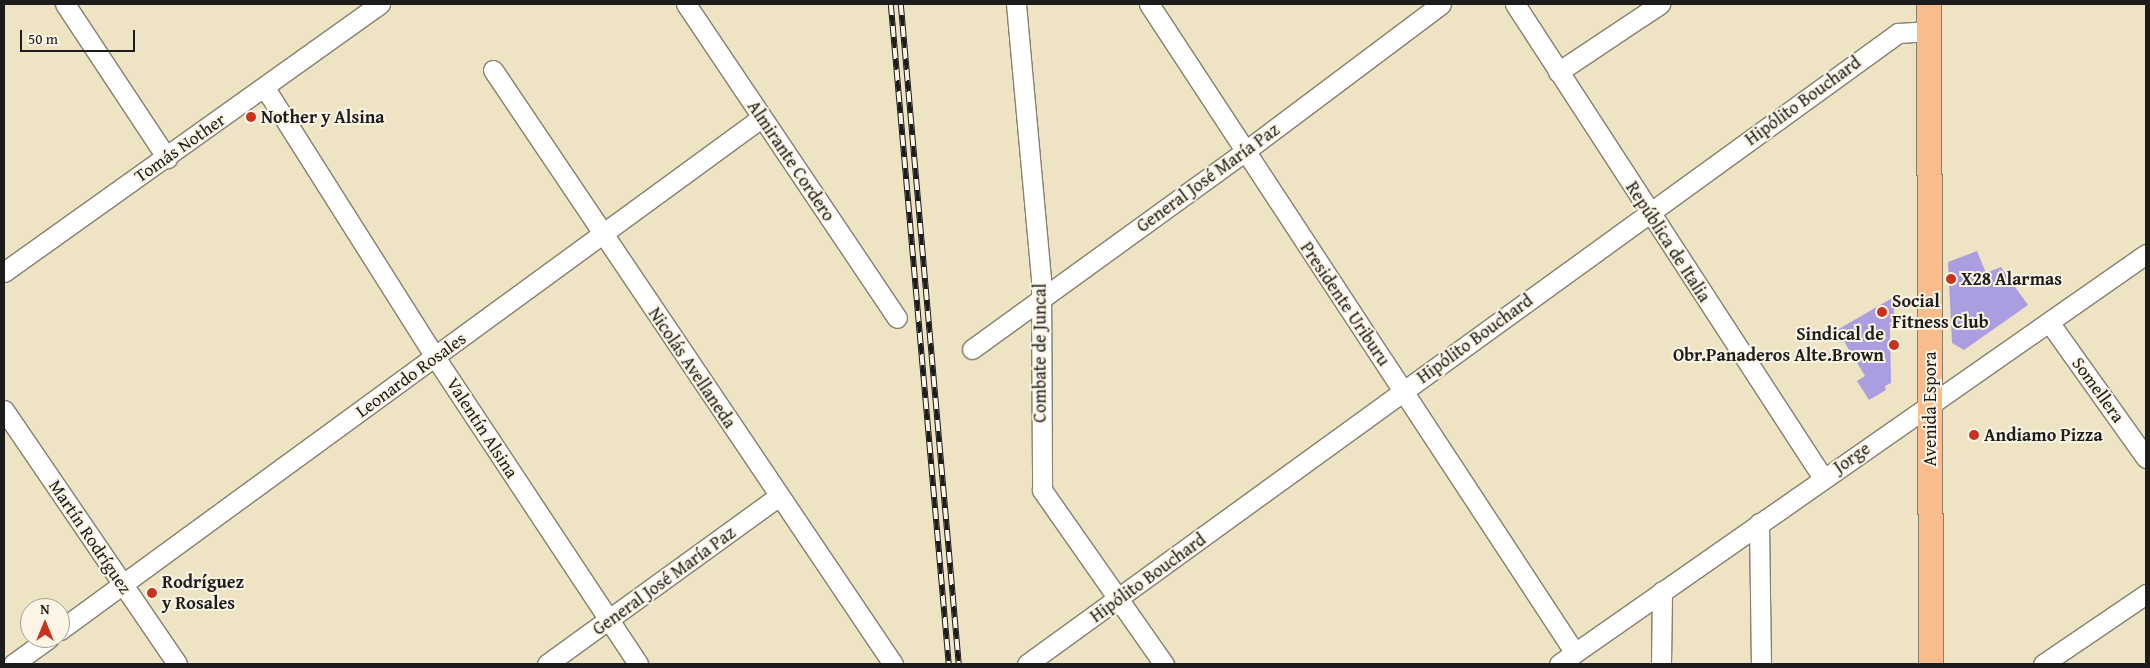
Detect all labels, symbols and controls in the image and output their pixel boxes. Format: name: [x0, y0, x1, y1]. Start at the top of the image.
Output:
scale bar: [22, 20, 138, 52]
text: 50 m: [28, 28, 58, 49]
street label: Hipólito Bouchard: [1741, 52, 1865, 150]
street label: Almirante Cordero: [743, 97, 839, 225]
place label: Nother y Alsina: [261, 106, 385, 128]
street label: Tomás Nother: [130, 109, 230, 187]
marker: Nother y Alsina: [245, 111, 257, 123]
street label: General José María Paz: [1132, 119, 1284, 237]
street label: República de Italia: [1621, 178, 1715, 306]
street label: Presidente Uriburu: [1296, 238, 1394, 370]
place label: X28 Alarmas: [1961, 268, 2062, 290]
marker: X28 Alarmas: [1945, 273, 1957, 285]
street label: Combate de Juncal: [1029, 283, 1051, 423]
street label: Hipólito Bouchard: [1413, 290, 1537, 388]
place label: Social Fitness Club: [1892, 291, 1989, 334]
street label: Nicolás Avellaneda: [644, 304, 740, 432]
marker: Social Fitness Club: [1876, 306, 1888, 318]
place label: Sindical de Obr.Panaderos Alte.Brown: [1673, 324, 1884, 366]
street label: Leonardo Rosales: [352, 328, 470, 422]
marker: Sindical de Obr.Panaderos Alte.Brown: [1888, 339, 1900, 351]
street label: Avenida Espora: [1919, 351, 1941, 467]
street label: Somellera: [2067, 353, 2129, 427]
street label: Valentín Alsina: [442, 374, 522, 482]
place label: Andiamo Pizza: [1984, 424, 2103, 446]
marker: Andiamo Pizza: [1968, 429, 1980, 441]
street label: Jorge: [1830, 438, 1874, 478]
street label: Martín Rodríguez: [44, 476, 136, 598]
street label: General José María Paz: [588, 522, 740, 640]
street label: Hipólito Bouchard: [1086, 529, 1210, 627]
place label: Rodríguez y Rosales: [162, 572, 244, 614]
marker: Rodríguez y Rosales: [146, 587, 158, 599]
north arrow: [20, 598, 70, 648]
text: N: [40, 599, 50, 619]

